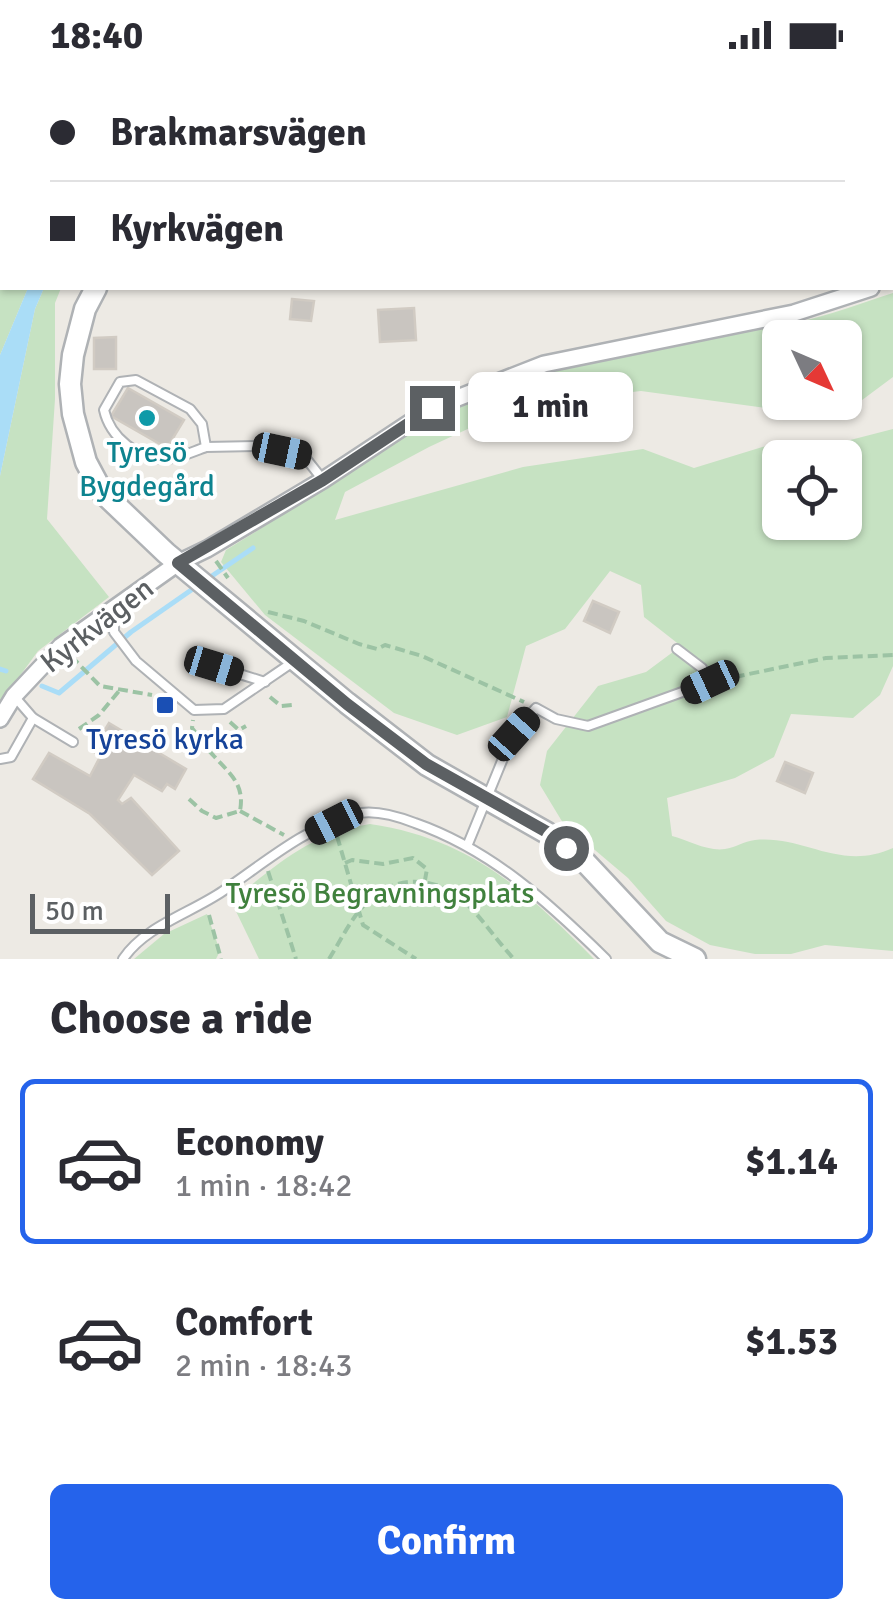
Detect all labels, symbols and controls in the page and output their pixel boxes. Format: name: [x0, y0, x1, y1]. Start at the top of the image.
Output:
text: 18:40: [50, 12, 143, 59]
text: Brakmarsvägen: [110, 109, 367, 156]
text: Kyrkvägen: [110, 205, 284, 252]
north arrow: [762, 320, 862, 420]
map controls: [762, 320, 862, 540]
callout: 1 min: [467, 373, 632, 443]
route end: [410, 386, 455, 431]
text: 1 min: [512, 387, 589, 426]
marker: Tyresö Bygdegård: [136, 407, 158, 429]
car: [250, 430, 314, 472]
place label: Tyresö Bygdegård: [79, 434, 215, 505]
button: locate: [762, 440, 862, 540]
street label: Kyrkvägen: [33, 570, 161, 681]
car: [181, 643, 247, 689]
car: [676, 656, 744, 708]
marker: Tyresö kyrka: [154, 694, 176, 716]
car: [483, 702, 545, 766]
place label: Tyresö kyrka: [86, 721, 244, 758]
car: [300, 795, 368, 849]
route start: [544, 826, 589, 871]
park label: Tyresö Begravningsplats: [226, 875, 534, 912]
scale bar: [30, 889, 170, 934]
text: 50 m: [45, 894, 104, 928]
text: Choose a ride: [50, 991, 313, 1046]
icon: car: [55, 1117, 145, 1207]
text: Economy: [175, 1119, 324, 1166]
text: $1.14: [745, 1138, 838, 1185]
text: 1 min · 18:42: [175, 1166, 353, 1205]
icon: car: [55, 1297, 145, 1387]
text: Comfort: [175, 1299, 313, 1346]
text: $1.53: [745, 1318, 838, 1365]
text: 2 min · 18:43: [175, 1346, 353, 1385]
button: Confirm: [50, 1484, 843, 1599]

